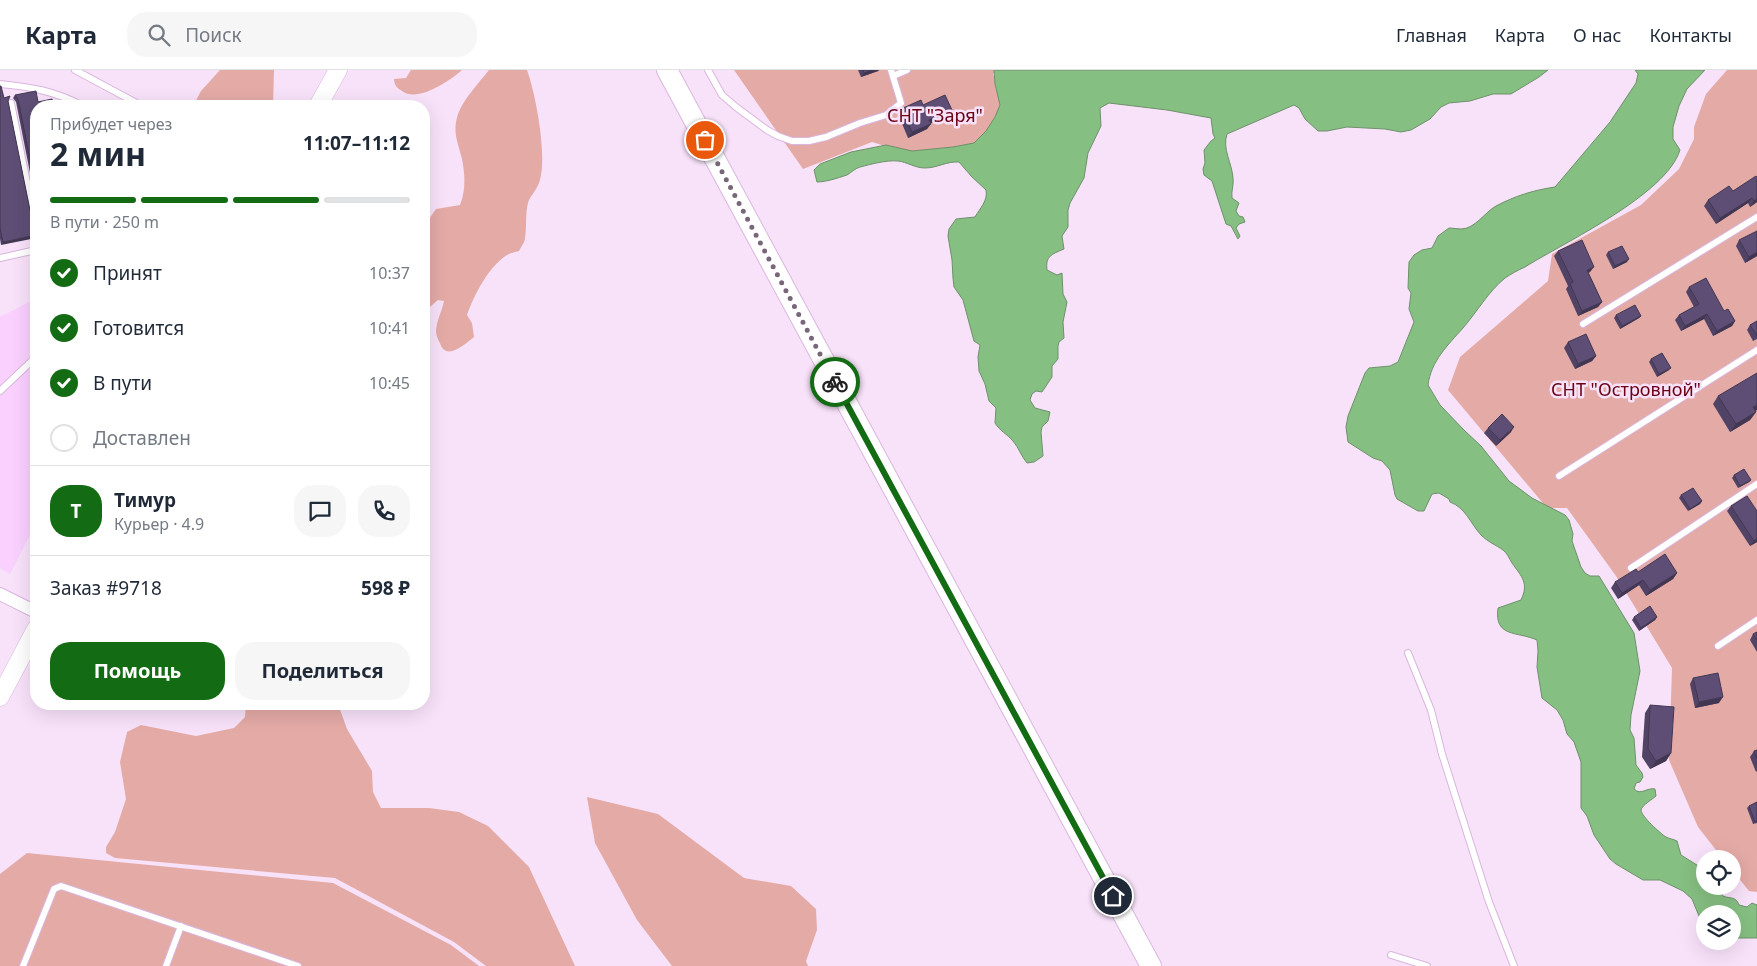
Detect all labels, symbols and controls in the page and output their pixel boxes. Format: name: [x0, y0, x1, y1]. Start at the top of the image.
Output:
search box: [127, 12, 477, 57]
text: Карта: [25, 18, 97, 51]
icon: search: [145, 21, 173, 49]
text: Поиск: [185, 22, 242, 48]
text: Главная: [1396, 23, 1467, 47]
text: Карта: [1495, 23, 1545, 47]
text: О нас: [1573, 23, 1621, 47]
text: Контакты: [1649, 23, 1732, 47]
park label: СНТ "Заря": [887, 103, 983, 127]
text: Прибудет через: [50, 113, 172, 135]
pin: [684, 119, 726, 161]
icon: bag: [691, 126, 719, 154]
text: 11:07–11:12: [303, 130, 410, 156]
text: 2 мин: [50, 132, 146, 175]
text: В пути · 250 m: [50, 211, 159, 233]
icon: check: [50, 259, 78, 287]
text: Принят: [93, 260, 162, 286]
text: 10:37: [369, 262, 410, 284]
icon: check: [50, 314, 78, 342]
text: Готовится: [93, 315, 184, 341]
text: 10:41: [369, 317, 410, 339]
courier: [810, 357, 860, 407]
icon: bike: [821, 368, 849, 396]
icon: check: [50, 369, 78, 397]
text: В пути: [93, 370, 152, 396]
text: 10:45: [369, 372, 410, 394]
park label: СНТ "Островной": [1551, 377, 1701, 401]
text: Доставлен: [93, 425, 191, 451]
button: chat: [294, 485, 346, 537]
button: phone: [358, 485, 410, 537]
text: Тимур: [114, 487, 176, 513]
text: Т: [71, 498, 81, 524]
text: Курьер · 4.9: [114, 513, 204, 535]
text: Заказ #9718: [50, 575, 162, 601]
text: 598 ₽: [361, 575, 410, 601]
button: Помощь: [50, 642, 225, 700]
button: Поделиться: [235, 642, 410, 700]
map controls: [1696, 850, 1741, 950]
button: locate: [1696, 850, 1741, 895]
pin: [1092, 875, 1134, 917]
icon: home: [1099, 882, 1127, 910]
button: layers: [1696, 905, 1741, 950]

